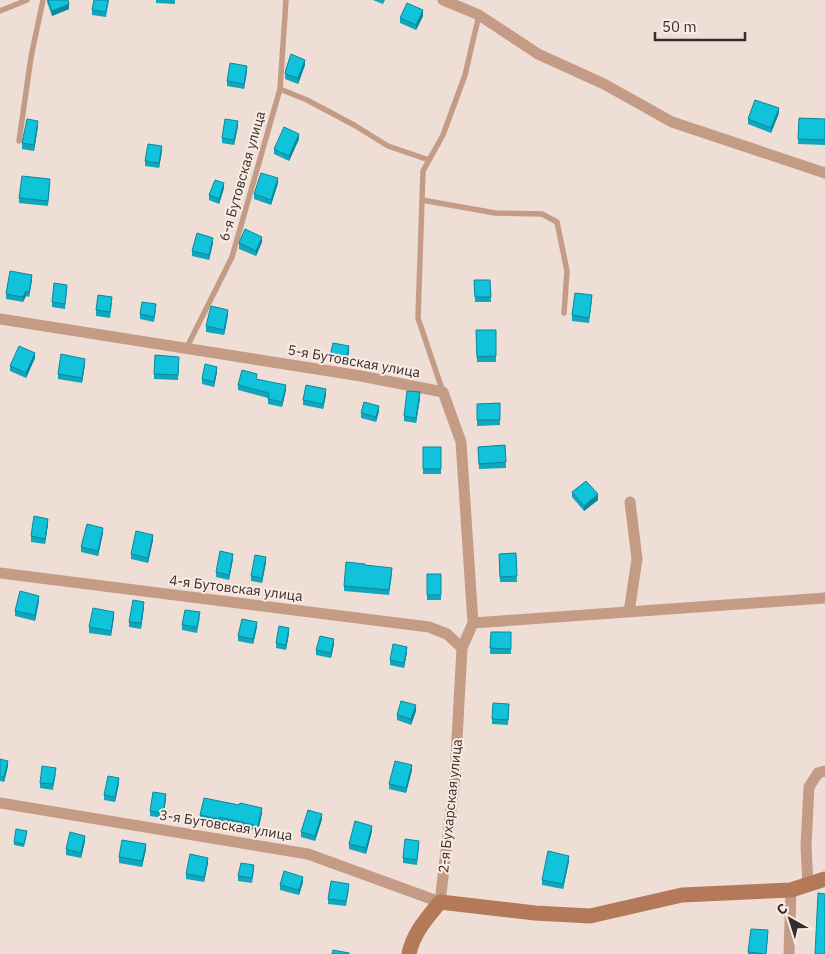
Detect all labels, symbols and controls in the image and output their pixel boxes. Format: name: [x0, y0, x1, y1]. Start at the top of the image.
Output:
scale bar: [655, 10, 745, 42]
text: 50 m: [662, 17, 697, 36]
street label: 6-я Бутовская улица: [215, 108, 269, 243]
street label: 5-я Бутовская улица: [286, 340, 422, 382]
street label: 4-я Бутовская улица: [168, 571, 304, 605]
street label: 2-я Бухарская улица: [434, 737, 466, 874]
street label: 3-я Бутовская улица: [158, 806, 294, 844]
north arrow: [765, 894, 815, 944]
text: С: [773, 899, 791, 919]

